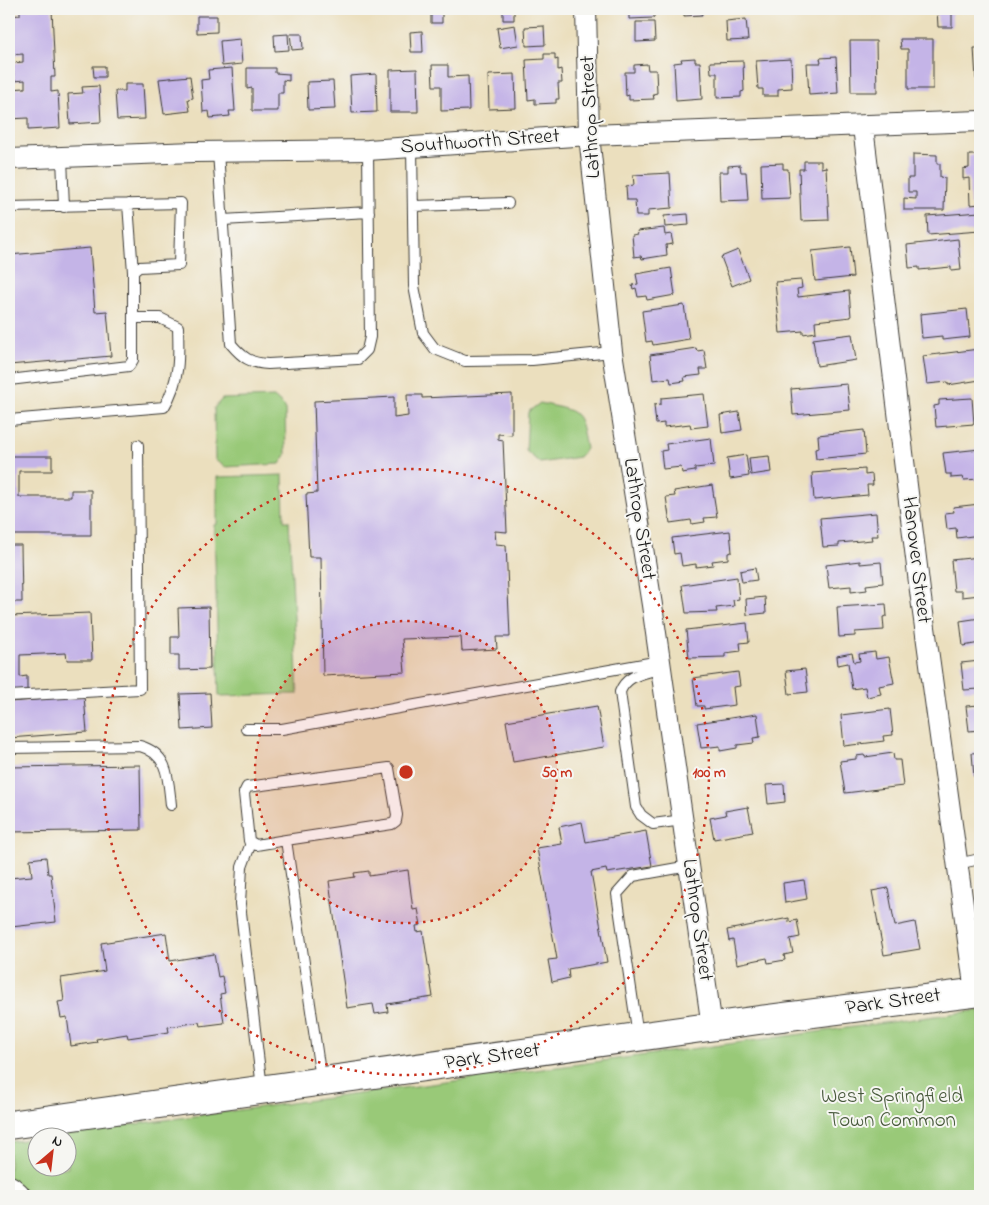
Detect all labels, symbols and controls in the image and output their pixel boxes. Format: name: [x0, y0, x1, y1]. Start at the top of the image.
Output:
street label: Lathrop Street: [573, 55, 609, 179]
street label: Southworth Street: [399, 121, 561, 163]
street label: Lathrop Street: [615, 456, 663, 582]
street label: Hanover Street: [893, 495, 939, 625]
text: 50 m: [542, 762, 573, 784]
text: 100 m: [692, 762, 726, 784]
centre of rings: [397, 763, 415, 781]
street label: Lathrop Street: [674, 857, 720, 983]
street label: Park Street: [843, 980, 943, 1024]
street label: Park Street: [442, 1035, 542, 1079]
park label: West Springfield Town Common: [821, 1082, 963, 1136]
north arrow: [28, 1128, 78, 1178]
text: N: [48, 1130, 67, 1153]

